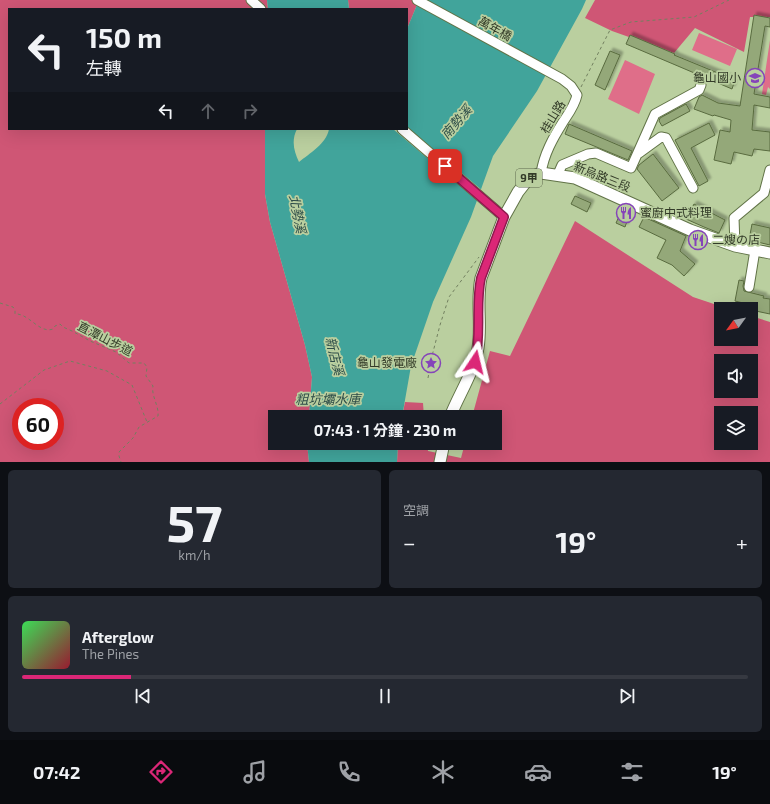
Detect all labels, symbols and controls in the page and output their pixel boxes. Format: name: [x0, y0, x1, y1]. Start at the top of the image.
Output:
street label: 萬年橋: [476, 13, 515, 43]
text: 150 m: [86, 20, 162, 54]
icon: left: [20, 24, 72, 76]
text: 左轉: [86, 57, 122, 79]
school or university icon: 龜山國小: [744, 67, 766, 89]
place label: 龜山國小: [693, 70, 741, 84]
street label: 桂山路: [537, 97, 567, 136]
icon: left: [155, 100, 177, 122]
icon: ahead: [197, 100, 219, 122]
icon: right: [239, 100, 261, 122]
water label: 南勢溪: [437, 101, 476, 142]
pin: [428, 149, 462, 183]
icon: arrive: [434, 155, 456, 177]
street label: 新烏路三段: [572, 158, 633, 194]
road number: 9甲: [516, 169, 542, 187]
water label: 北勢溪: [286, 193, 310, 237]
restaurant icon: 蜜廚中式料理: [615, 202, 637, 224]
place label: 蜜廚中式料理: [640, 205, 712, 219]
restaurant icon: 二嫂の店: [687, 229, 709, 251]
place label: 二嫂の店: [712, 232, 760, 246]
north arrow: [714, 302, 758, 346]
map controls: [714, 302, 758, 450]
street label: 直潭山步道: [76, 318, 135, 358]
water label: 新店溪: [323, 335, 348, 379]
position arrow: [454, 341, 496, 383]
place icon: 龜山發電廠: [420, 352, 442, 374]
button: sound: [714, 354, 758, 398]
place label: 龜山發電廠: [357, 355, 417, 369]
water label: 粗坑壩水庫: [295, 391, 362, 407]
speed limit sign: 60: [12, 398, 64, 450]
button: layers: [714, 406, 758, 450]
text: 07:43 · 1 分鐘 · 230 m: [314, 421, 456, 439]
text: 57: [166, 490, 223, 552]
text: 空調: [403, 502, 429, 518]
text: 19°: [555, 523, 596, 559]
text: −: [403, 529, 416, 555]
text: +: [736, 529, 748, 555]
text: km/h: [178, 547, 211, 563]
text: Afterglow: [82, 628, 154, 646]
text: The Pines: [82, 646, 139, 662]
icon: previous: [132, 685, 154, 707]
icon: pause: [374, 685, 396, 707]
icon: next: [616, 685, 638, 707]
icon: directions: [147, 758, 175, 786]
icon: music: [241, 758, 269, 786]
icon: phone: [335, 758, 363, 786]
icon: climate: [429, 758, 457, 786]
icon: car: [524, 758, 552, 786]
icon: filters: [618, 758, 646, 786]
text: 07:42: [33, 761, 81, 783]
text: 19°: [712, 761, 737, 783]

